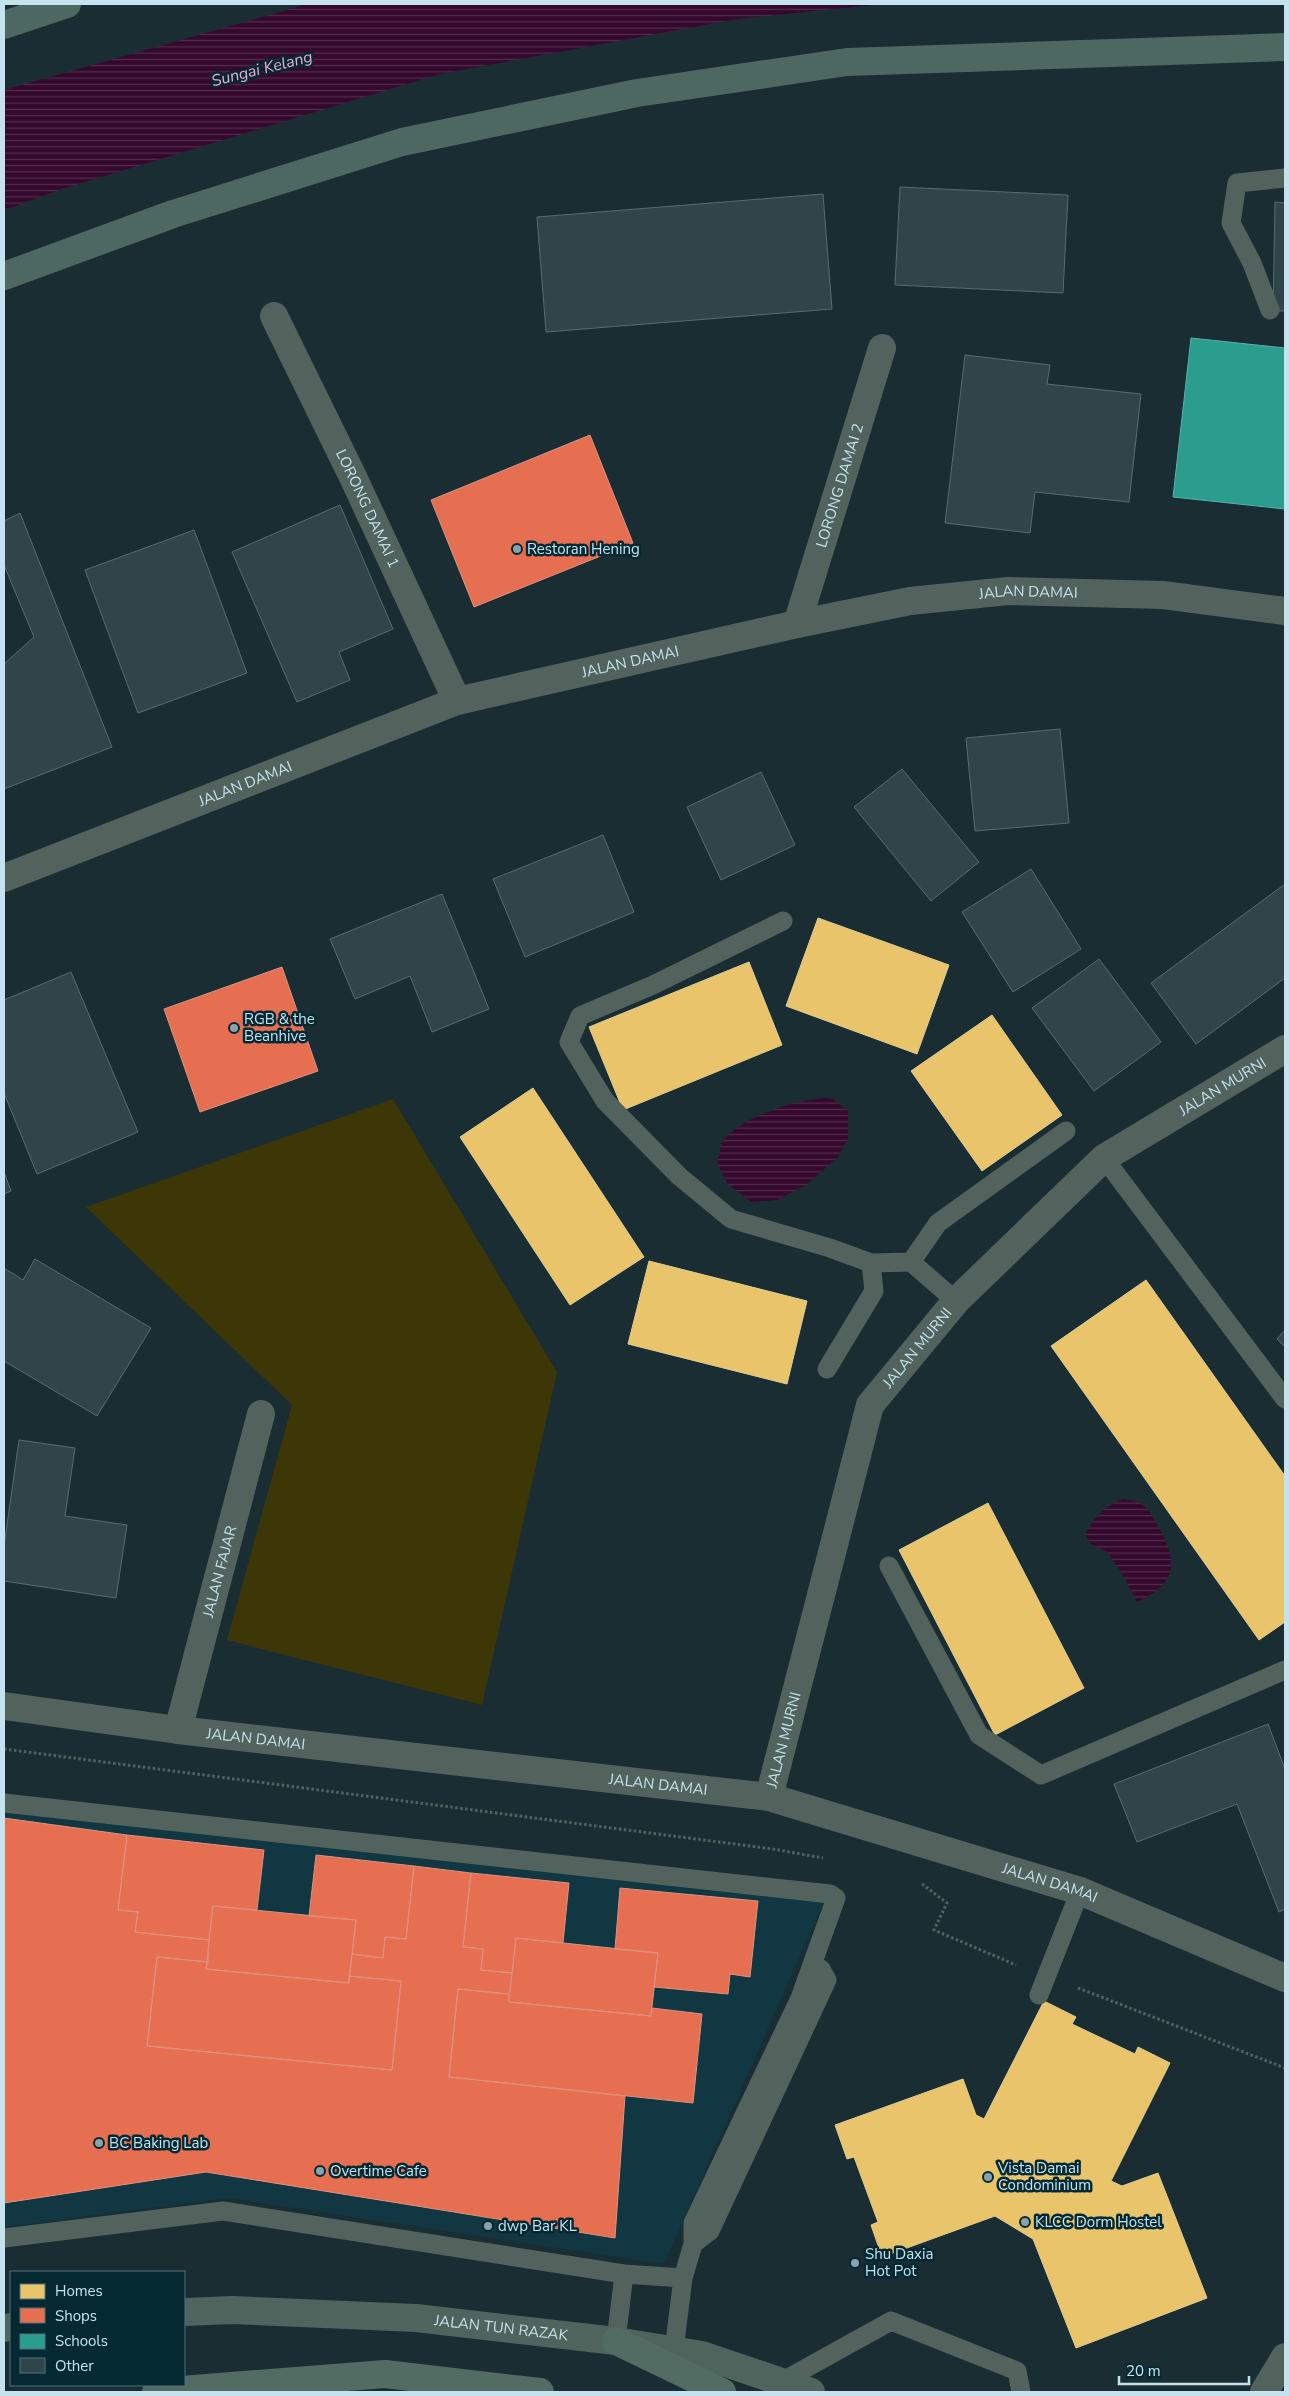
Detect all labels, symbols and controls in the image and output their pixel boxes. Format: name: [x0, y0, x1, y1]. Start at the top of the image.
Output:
water label: Sungai Kelang: [209, 46, 315, 92]
street label: LORONG DAMAI 2: [811, 421, 868, 550]
street label: LORONG DAMAI 1: [331, 446, 404, 571]
place label: Restoran Hening: [527, 539, 640, 559]
marker: Restoran Hening: [511, 543, 523, 555]
street label: JALAN DAMAI: [977, 581, 1078, 604]
street label: JALAN DAMAI: [579, 641, 681, 683]
street label: JALAN DAMAI: [195, 756, 295, 811]
place label: RGB & the Beanhive: [244, 1009, 315, 1046]
marker: RGB & the Beanhive: [228, 1022, 240, 1034]
street label: JALAN MURNI: [1174, 1053, 1270, 1121]
street label: JALAN MURNI: [878, 1304, 956, 1393]
street label: JALAN FAJAR: [198, 1523, 241, 1620]
street label: JALAN MURNI: [762, 1690, 806, 1791]
street label: JALAN DAMAI: [205, 1723, 306, 1754]
street label: JALAN DAMAI: [607, 1769, 709, 1800]
street label: JALAN DAMAI: [999, 1858, 1101, 1907]
place label: BC Baking Lab: [109, 2133, 208, 2153]
marker: BC Baking Lab: [93, 2137, 105, 2149]
place label: Vista Damai Condominium: [997, 2158, 1091, 2195]
place label: Overtime Cafe: [330, 2161, 427, 2181]
marker: Overtime Cafe: [314, 2165, 326, 2177]
marker: Vista Damai Condominium: [982, 2171, 994, 2183]
place label: KLCC Dorm Hostel: [1035, 2212, 1162, 2232]
place label: dwp Bar KL: [498, 2216, 577, 2236]
marker: KLCC Dorm Hostel: [1019, 2216, 1031, 2228]
marker: dwp Bar KL: [482, 2220, 494, 2232]
place label: Shu Daxia Hot Pot: [865, 2244, 933, 2281]
marker: Shu Daxia Hot Pot: [849, 2257, 861, 2269]
legend: [10, 2271, 185, 2386]
text: Homes: [55, 2281, 103, 2301]
text: Shops: [55, 2306, 97, 2326]
street label: JALAN TUN RAZAK: [432, 2310, 570, 2345]
text: Schools: [55, 2331, 108, 2351]
scale bar: [1119, 2354, 1249, 2386]
text: Other: [55, 2356, 94, 2376]
text: 20 m: [1126, 2361, 1161, 2381]

